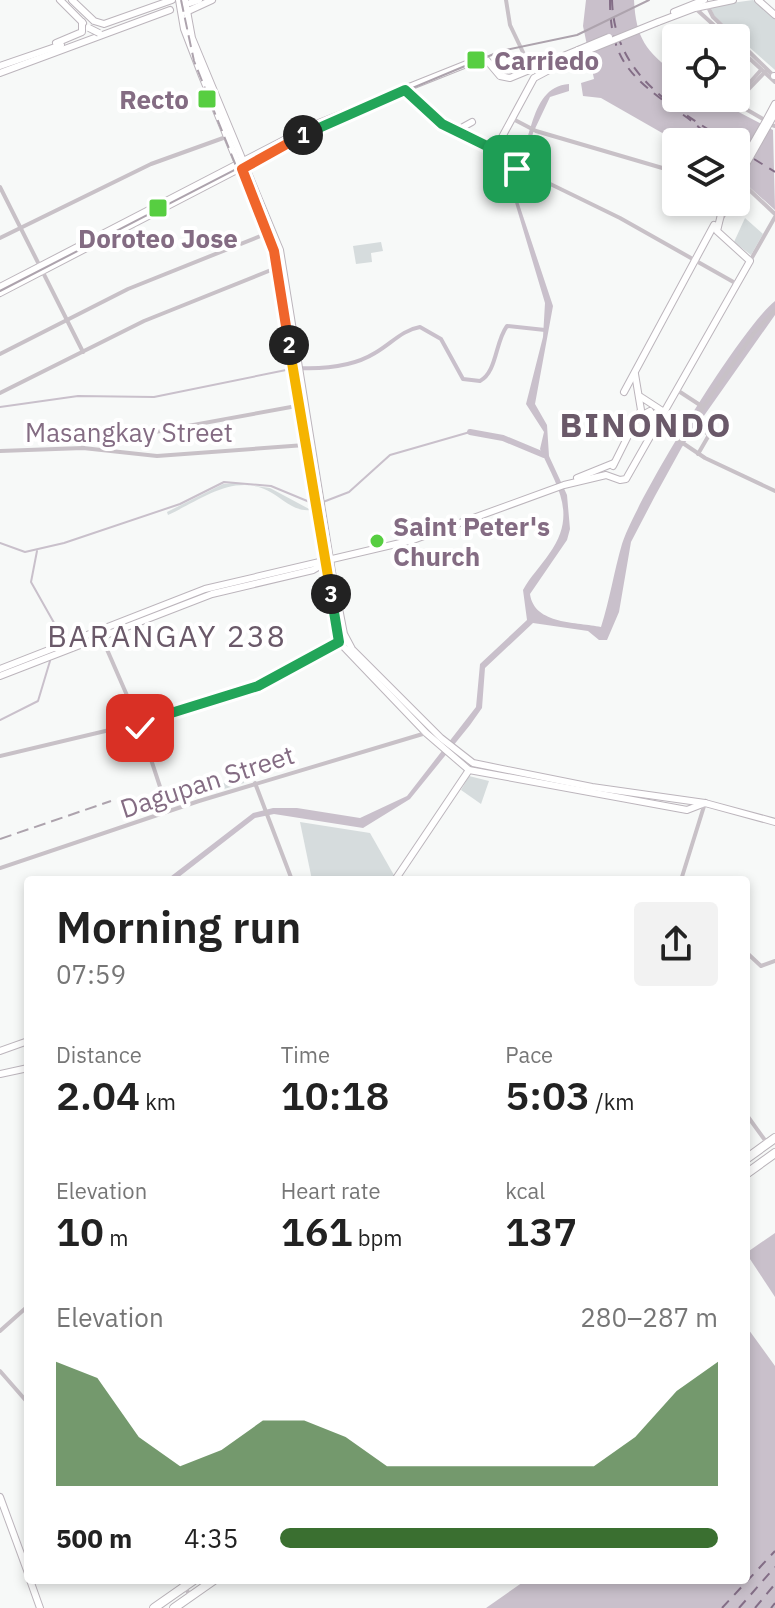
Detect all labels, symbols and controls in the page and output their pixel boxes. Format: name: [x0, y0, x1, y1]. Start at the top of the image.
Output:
map controls: [662, 24, 750, 216]
button: locate: [662, 24, 750, 112]
place label: Carriedo: [494, 43, 599, 77]
marker: Carriedo: [465, 49, 487, 71]
place label: Recto: [119, 82, 189, 116]
marker: Recto: [196, 88, 218, 110]
pin: 1: [283, 115, 323, 155]
text: 1: [296, 120, 310, 149]
button: layers: [662, 128, 750, 216]
pin: [483, 135, 551, 203]
icon: arrive: [495, 147, 539, 191]
marker: Doroteo Jose: [147, 197, 169, 219]
place label: Doroteo Jose: [78, 221, 238, 255]
pin: 2: [269, 325, 309, 365]
text: 2: [282, 330, 296, 359]
district label: BINONDO: [560, 402, 732, 446]
street label: Masangkay Street: [25, 415, 233, 449]
place label: Saint Peter's Church: [393, 509, 550, 573]
marker: Saint Peter's Church: [368, 532, 386, 550]
pin: 3: [311, 574, 351, 614]
text: 3: [324, 579, 338, 608]
district label: BARANGAY 238: [47, 616, 287, 655]
pin: [106, 694, 174, 762]
icon: check: [118, 706, 162, 750]
street label: Dagupan Street: [116, 737, 298, 825]
text: Morning run: [56, 898, 301, 955]
button: share: [634, 902, 718, 986]
text: 07:59: [56, 957, 126, 991]
text: Distance: [56, 1040, 142, 1069]
text: Time: [281, 1040, 330, 1069]
text: Pace: [505, 1040, 553, 1069]
text: 2.04: [56, 1069, 140, 1121]
text: 10:18: [281, 1069, 389, 1121]
text: 5:03: [505, 1069, 590, 1121]
text: km: [140, 1087, 176, 1116]
text: /km: [590, 1087, 635, 1116]
text: Elevation: [56, 1176, 147, 1205]
text: Heart rate: [281, 1176, 381, 1205]
text: kcal: [505, 1176, 545, 1205]
text: 10: [56, 1205, 104, 1257]
text: 161: [281, 1205, 353, 1257]
text: 137: [505, 1205, 577, 1257]
text: m: [104, 1223, 128, 1252]
text: bpm: [353, 1223, 403, 1252]
text: Elevation: [56, 1300, 164, 1334]
text: 280–287 m: [580, 1300, 718, 1334]
text: 500 m: [56, 1521, 132, 1555]
text: 4:35: [184, 1521, 238, 1555]

